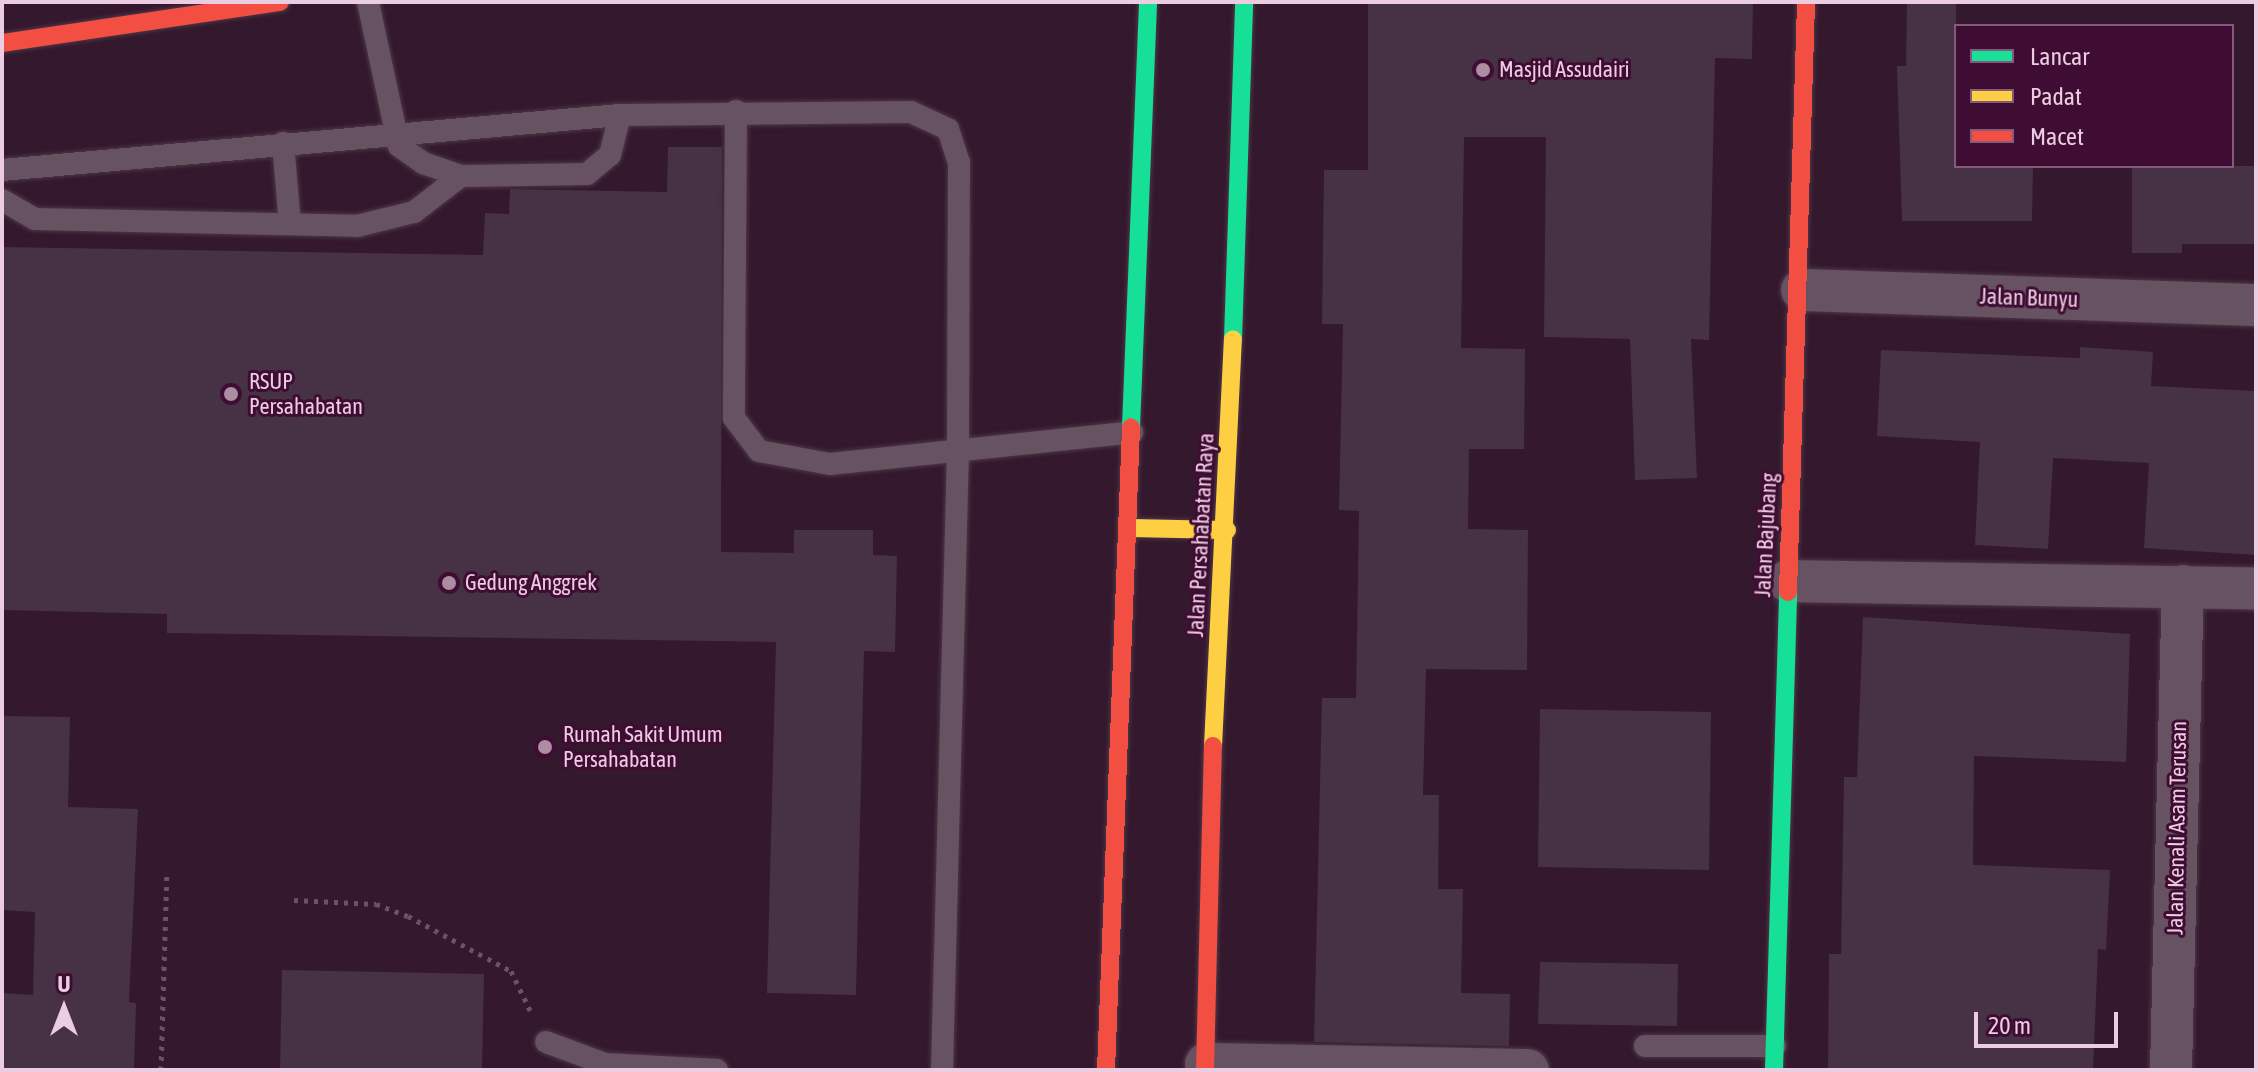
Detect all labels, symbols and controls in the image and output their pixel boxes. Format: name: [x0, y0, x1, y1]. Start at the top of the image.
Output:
legend: [1954, 24, 2234, 168]
text: Lancar: [2030, 43, 2089, 70]
place label: Masjid Assudairi: [1499, 57, 1630, 83]
marker: Masjid Assudairi: [1474, 61, 1492, 79]
text: Padat: [2030, 83, 2082, 110]
text: Macet: [2030, 123, 2084, 150]
street label: Jalan Bunyu: [1979, 283, 2079, 313]
place label: RSUP Persahabatan: [249, 368, 363, 420]
marker: RSUP Persahabatan: [220, 383, 242, 405]
street label: Jalan Persahabatan Raya: [1182, 432, 1220, 638]
street label: Jalan Bajubang: [1750, 472, 1782, 598]
place label: Gedung Anggrek: [465, 570, 597, 596]
marker: Gedung Anggrek: [440, 574, 458, 592]
place label: Rumah Sakit Umum Persahabatan: [563, 721, 723, 772]
street label: Jalan Kenali Asam Terusan: [2162, 721, 2192, 935]
marker: Rumah Sakit Umum Persahabatan: [534, 736, 556, 758]
north arrow: [24, 968, 104, 1048]
text: U: [58, 971, 70, 997]
scale bar: [1978, 996, 2122, 1046]
text: 20 m: [1988, 1012, 2031, 1039]

